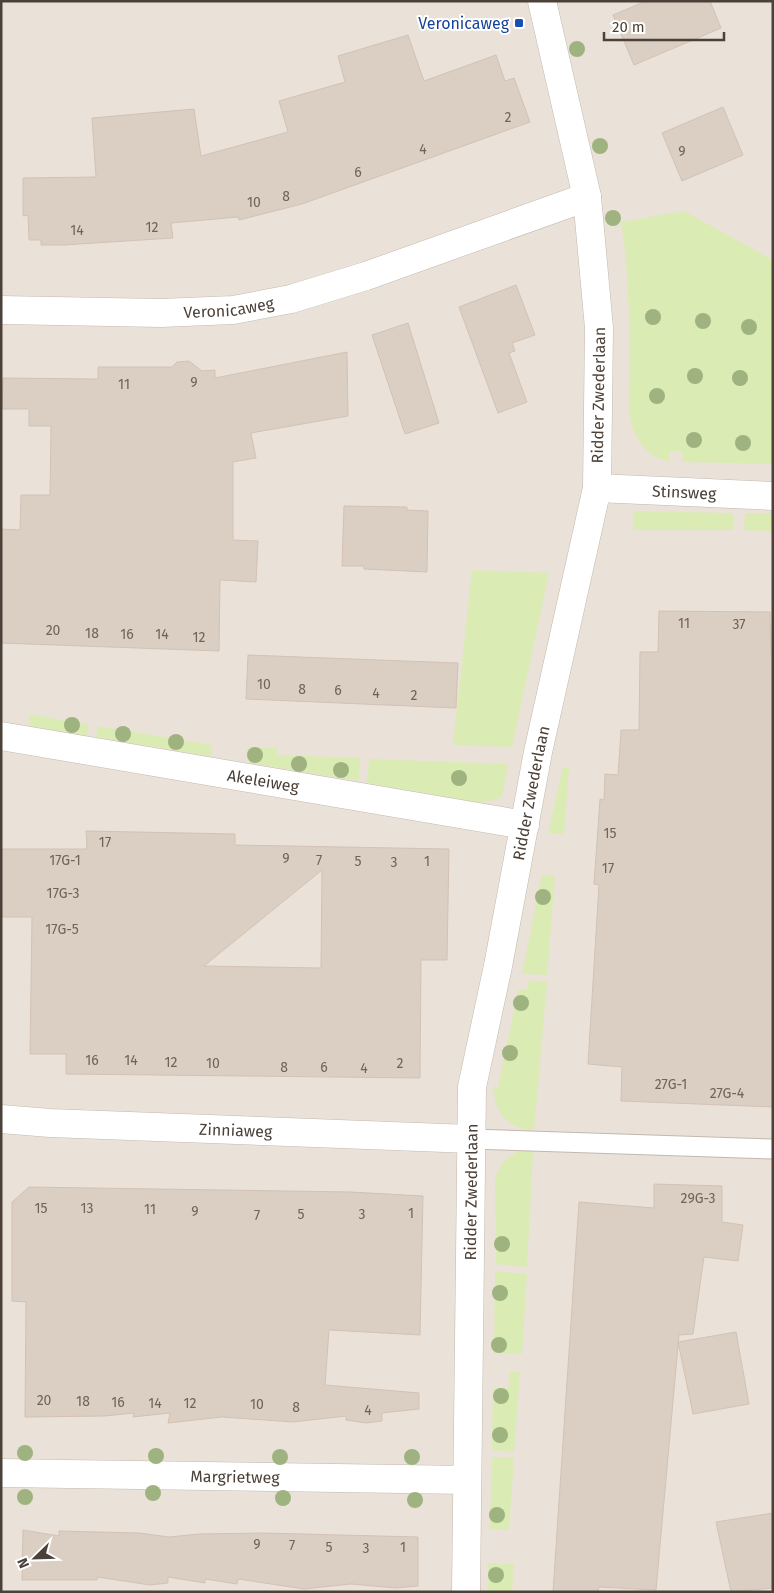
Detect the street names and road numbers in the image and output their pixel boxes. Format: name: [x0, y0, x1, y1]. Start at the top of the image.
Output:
street label: Veronicaweg: [183, 293, 276, 322]
street label: Ridder Zwederlaan: [588, 327, 609, 463]
street label: Stinsweg: [652, 482, 717, 503]
street label: Ridder Zwederlaan: [509, 724, 554, 862]
street label: Akeleiweg: [226, 766, 301, 797]
street label: Zinniaweg: [199, 1120, 273, 1141]
street label: Ridder Zwederlaan: [461, 1124, 482, 1261]
street label: Margrietweg: [190, 1467, 280, 1487]

